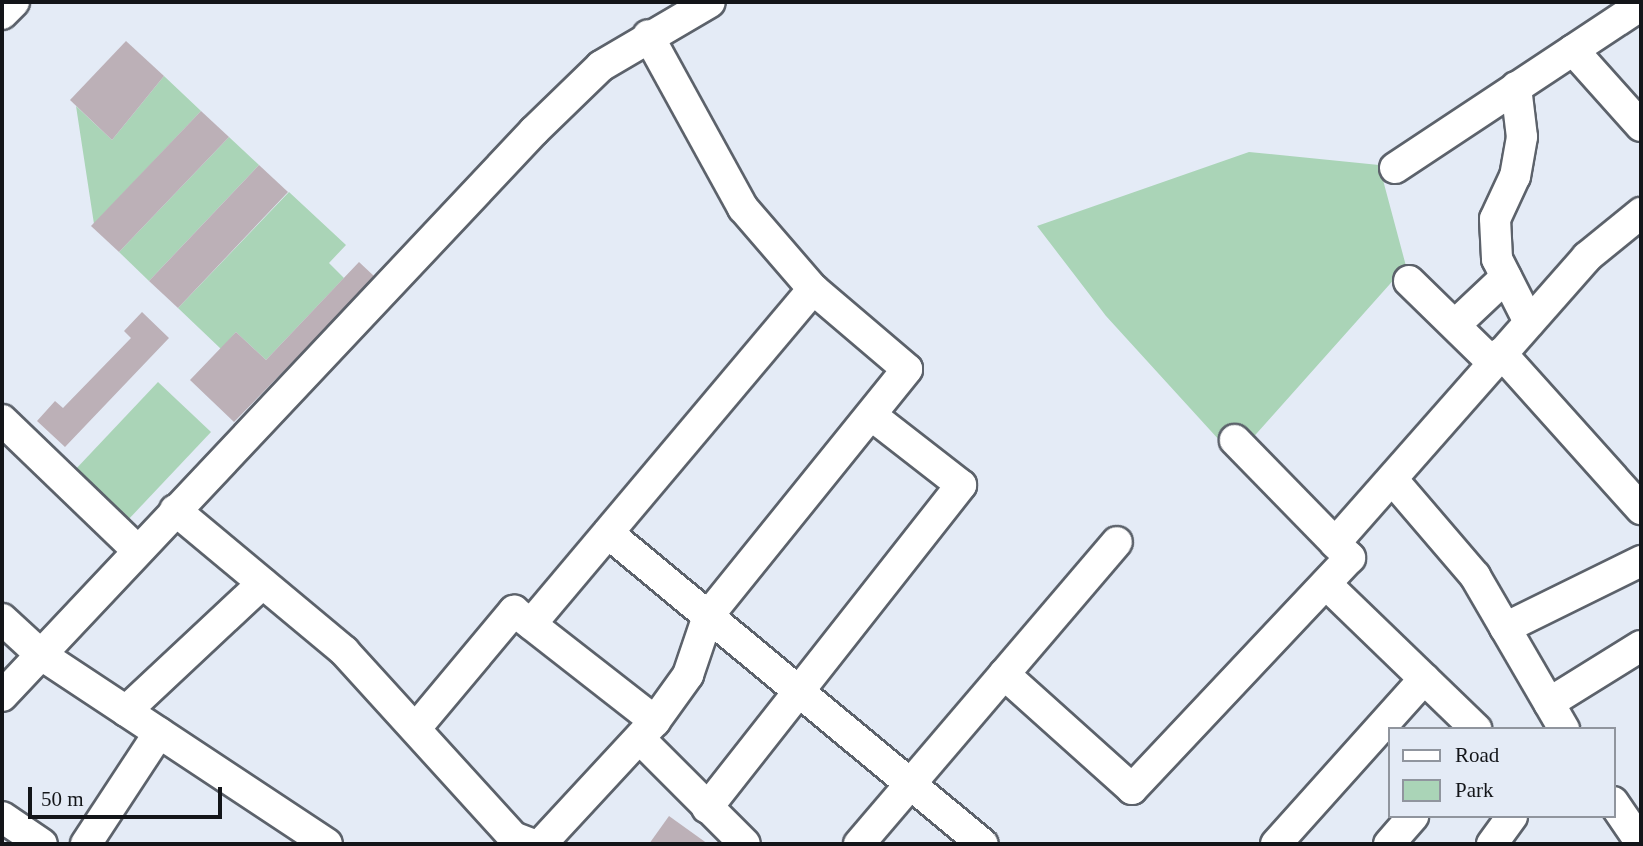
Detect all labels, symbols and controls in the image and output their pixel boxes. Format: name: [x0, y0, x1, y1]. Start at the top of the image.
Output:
legend: [1388, 727, 1615, 818]
text: Road: [1455, 743, 1499, 767]
scale bar: [32, 772, 226, 816]
text: Park: [1455, 778, 1494, 802]
text: 50 m: [41, 787, 84, 811]

